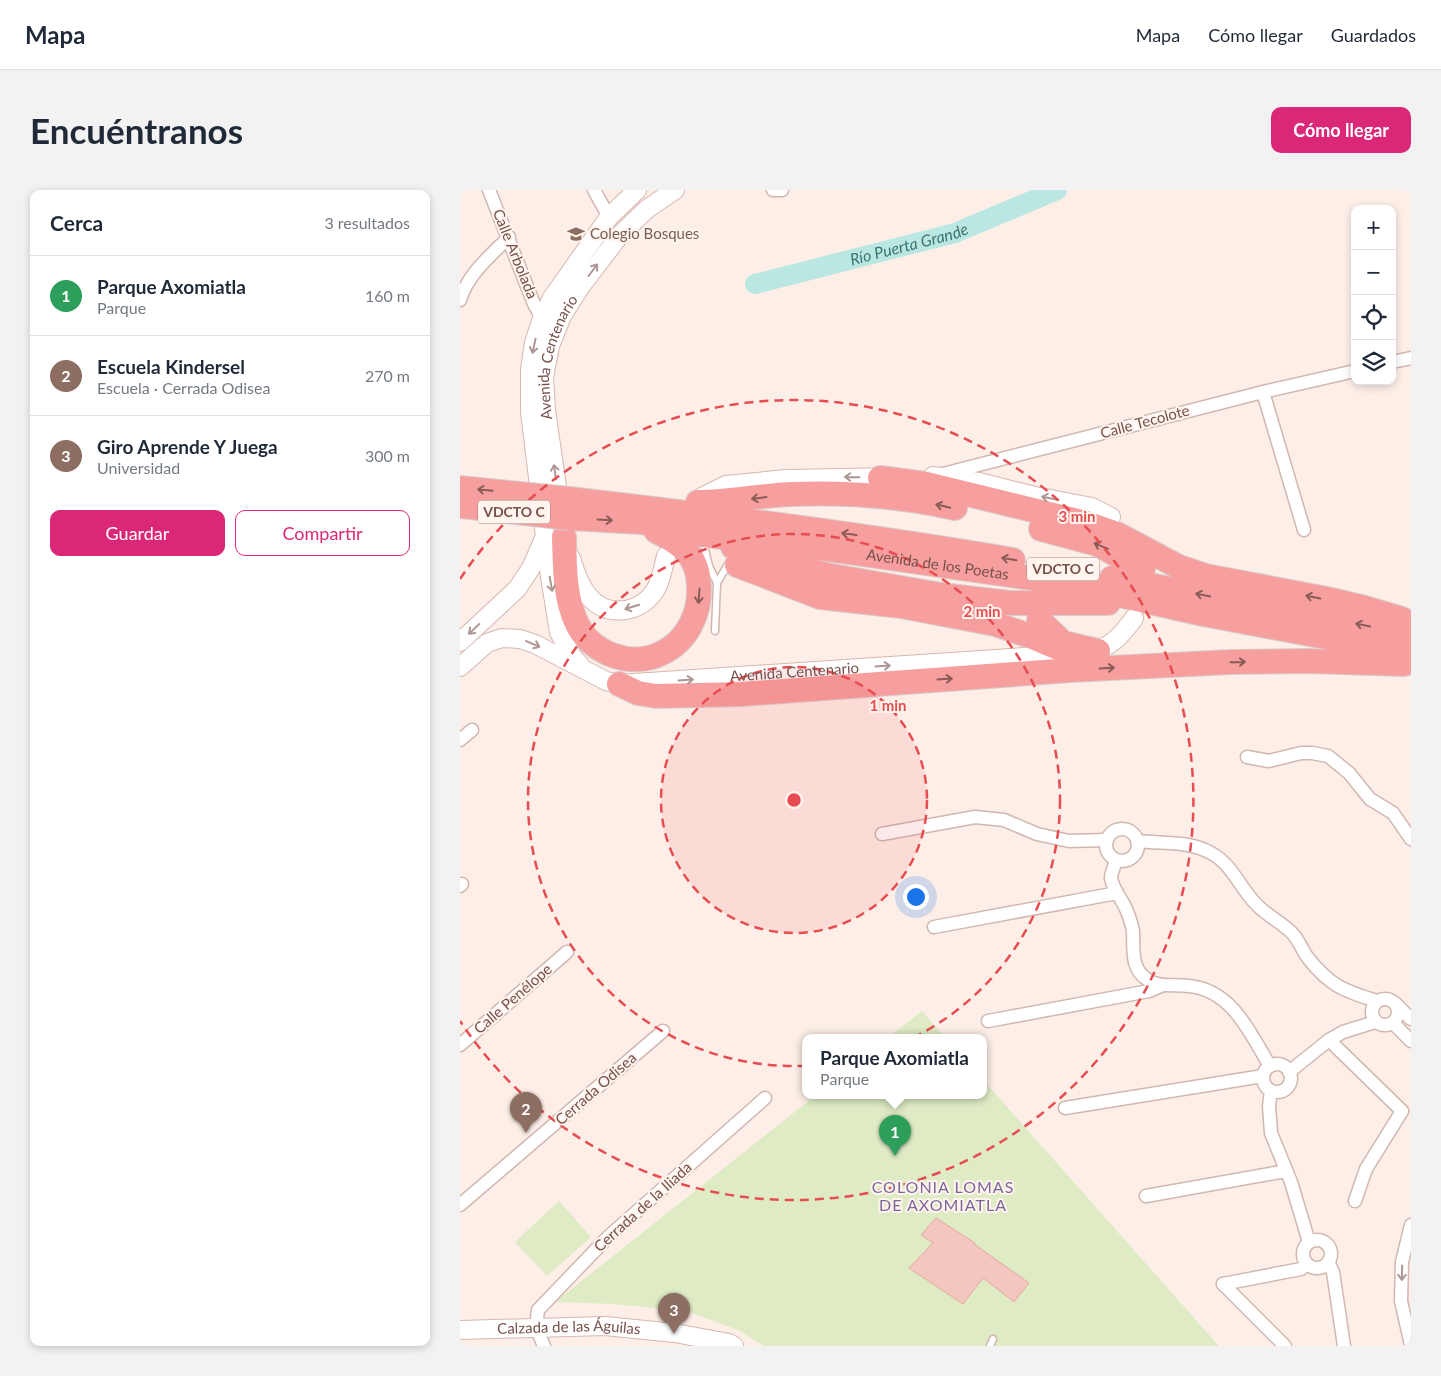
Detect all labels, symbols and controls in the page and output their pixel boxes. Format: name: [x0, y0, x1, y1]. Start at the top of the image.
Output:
text: Mapa: [25, 20, 85, 49]
text: Mapa: [1136, 24, 1180, 46]
text: Cómo llegar: [1208, 24, 1303, 46]
text: Guardados: [1331, 24, 1416, 46]
button: Cómo llegar: [1271, 107, 1411, 153]
text: Encuéntranos: [30, 109, 243, 151]
map controls: [1351, 205, 1396, 385]
button: +: [1351, 205, 1396, 250]
street label: Calle Arbolada: [490, 206, 542, 301]
text: Cerca: [50, 210, 103, 235]
text: 3 resultados: [324, 213, 410, 232]
water label: Río Puerta Grande: [848, 218, 971, 268]
school or university icon: Colegio Bosques: [566, 224, 586, 244]
place label: Colegio Bosques: [590, 224, 699, 242]
button: −: [1351, 250, 1396, 295]
one-way arrow: [588, 264, 599, 277]
text: Parque Axomiatla: [97, 275, 246, 298]
text: 1: [61, 286, 71, 305]
text: 160 m: [365, 286, 410, 305]
street label: Avenida Centenario: [534, 291, 581, 421]
button: locate: [1351, 295, 1396, 340]
text: Parque: [97, 298, 146, 317]
one-way arrow: [529, 337, 538, 353]
button: layers: [1351, 340, 1396, 385]
text: Escuela Kindersel: [97, 355, 245, 378]
text: 2: [61, 366, 71, 385]
text: 270 m: [365, 366, 410, 385]
text: Escuela · Cerrada Odisea: [97, 378, 270, 397]
street label: Calle Tecolote: [1098, 400, 1191, 442]
text: Giro Aprende Y Juega: [97, 435, 278, 458]
text: 3: [61, 446, 71, 465]
text: 300 m: [365, 446, 410, 465]
text: Universidad: [97, 458, 180, 477]
one-way arrow: [549, 464, 559, 480]
one-way arrow: [844, 473, 860, 482]
one-way arrow: [478, 485, 494, 495]
one-way arrow: [751, 493, 767, 503]
one-way arrow: [1041, 493, 1057, 503]
one-way arrow: [936, 500, 952, 510]
road number: VDCTO C: [478, 501, 550, 524]
text: 3 min: [1058, 507, 1096, 525]
button: Guardar: [50, 510, 225, 556]
button: Compartir: [235, 510, 410, 556]
one-way arrow: [597, 516, 613, 525]
one-way arrow: [841, 529, 857, 539]
one-way arrow: [1094, 541, 1109, 551]
street label: Avenida de los Poetas: [865, 545, 1010, 583]
one-way arrow: [1002, 554, 1018, 564]
road number: VDCTO C: [1027, 558, 1099, 580]
one-way arrow: [546, 576, 556, 592]
one-way arrow: [694, 587, 703, 603]
one-way arrow: [1196, 590, 1212, 600]
one-way arrow: [1305, 591, 1321, 601]
text: 2 min: [963, 602, 1001, 620]
one-way arrow: [624, 603, 640, 613]
one-way arrow: [1356, 620, 1372, 630]
one-way arrow: [468, 623, 481, 635]
one-way arrow: [525, 640, 540, 649]
one-way arrow: [1230, 657, 1246, 667]
street label: Avenida Centenario: [729, 658, 860, 685]
one-way arrow: [875, 662, 891, 671]
one-way arrow: [1099, 664, 1115, 673]
one-way arrow: [678, 675, 694, 684]
one-way arrow: [936, 675, 952, 684]
text: 1 min: [869, 696, 907, 714]
centre of rings: [785, 791, 803, 809]
your location: [903, 884, 929, 910]
street label: Calle Penélope: [470, 959, 555, 1037]
popup: [802, 1034, 987, 1099]
text: Parque Axomiatla: [820, 1046, 969, 1069]
street label: Cerrada Odisea: [551, 1048, 640, 1128]
text: Parque: [820, 1069, 869, 1088]
pin: 2: [510, 1092, 542, 1133]
pin: 1: [879, 1115, 911, 1156]
street label: Cerrada de la Iliada: [590, 1158, 695, 1255]
district label: COLONIA LOMAS DE AXOMIATLA: [872, 1177, 1014, 1214]
one-way arrow: [1397, 1264, 1407, 1280]
pin: 3: [658, 1293, 690, 1334]
street label: Calzada de las Águilas: [497, 1316, 642, 1338]

